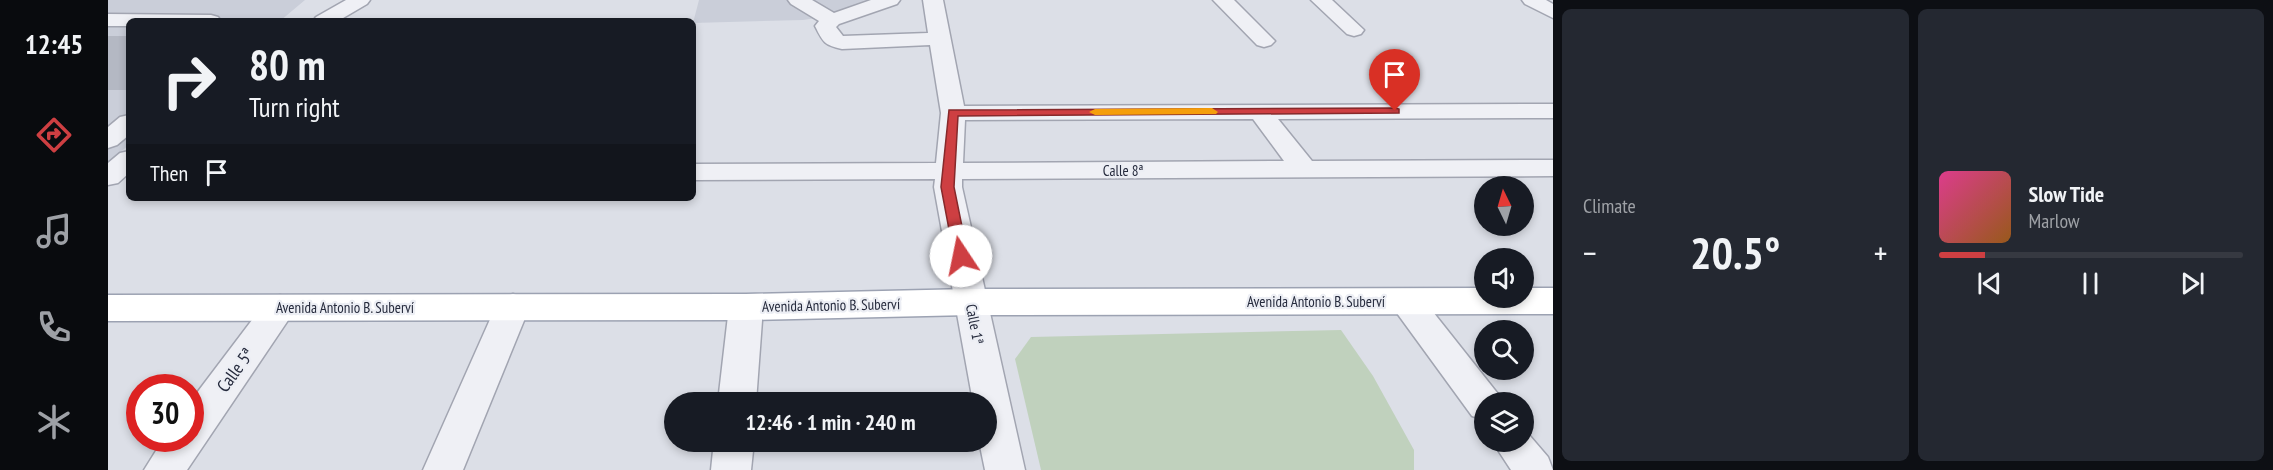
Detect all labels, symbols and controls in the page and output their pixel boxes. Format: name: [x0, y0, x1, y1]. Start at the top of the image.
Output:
text: 12:45: [25, 27, 83, 61]
text: 80 m: [249, 37, 326, 92]
icon: right: [150, 42, 228, 120]
pin: [1369, 49, 1420, 111]
icon: arrive: [1378, 58, 1411, 91]
text: Turn right: [249, 90, 340, 124]
icon: directions: [33, 114, 75, 156]
icon: arrive: [200, 156, 233, 189]
text: Then: [150, 159, 188, 187]
street label: Calle 8ª: [1103, 161, 1144, 180]
north arrow: [1474, 176, 1534, 236]
map controls: [1474, 176, 1534, 452]
text: Slow Tide: [2029, 180, 2104, 208]
text: Climate: [1583, 193, 1636, 219]
text: Marlow: [2029, 208, 2080, 234]
icon: music: [33, 210, 75, 252]
text: 20.5°: [1690, 223, 1780, 281]
position arrow: [929, 224, 993, 288]
text: −: [1583, 231, 1597, 274]
text: +: [1874, 231, 1887, 274]
button: sound: [1474, 248, 1534, 308]
icon: previous: [1973, 267, 2006, 300]
icon: pause: [2074, 267, 2107, 300]
icon: next: [2176, 267, 2209, 300]
street label: Avenida Antonio B. Suberví: [1247, 292, 1386, 311]
street label: Avenida Antonio B. Suberví: [762, 294, 901, 316]
street label: Avenida Antonio B. Suberví: [276, 298, 415, 317]
street label: Calle 1ª: [962, 302, 988, 346]
icon: phone: [33, 306, 75, 348]
button: search: [1474, 320, 1534, 380]
street label: Calle 5ª: [211, 344, 259, 396]
speed limit sign: 30: [126, 374, 204, 452]
button: layers: [1474, 392, 1534, 452]
icon: climate: [33, 401, 75, 443]
text: 12:46 · 1 min · 240 m: [745, 408, 916, 436]

